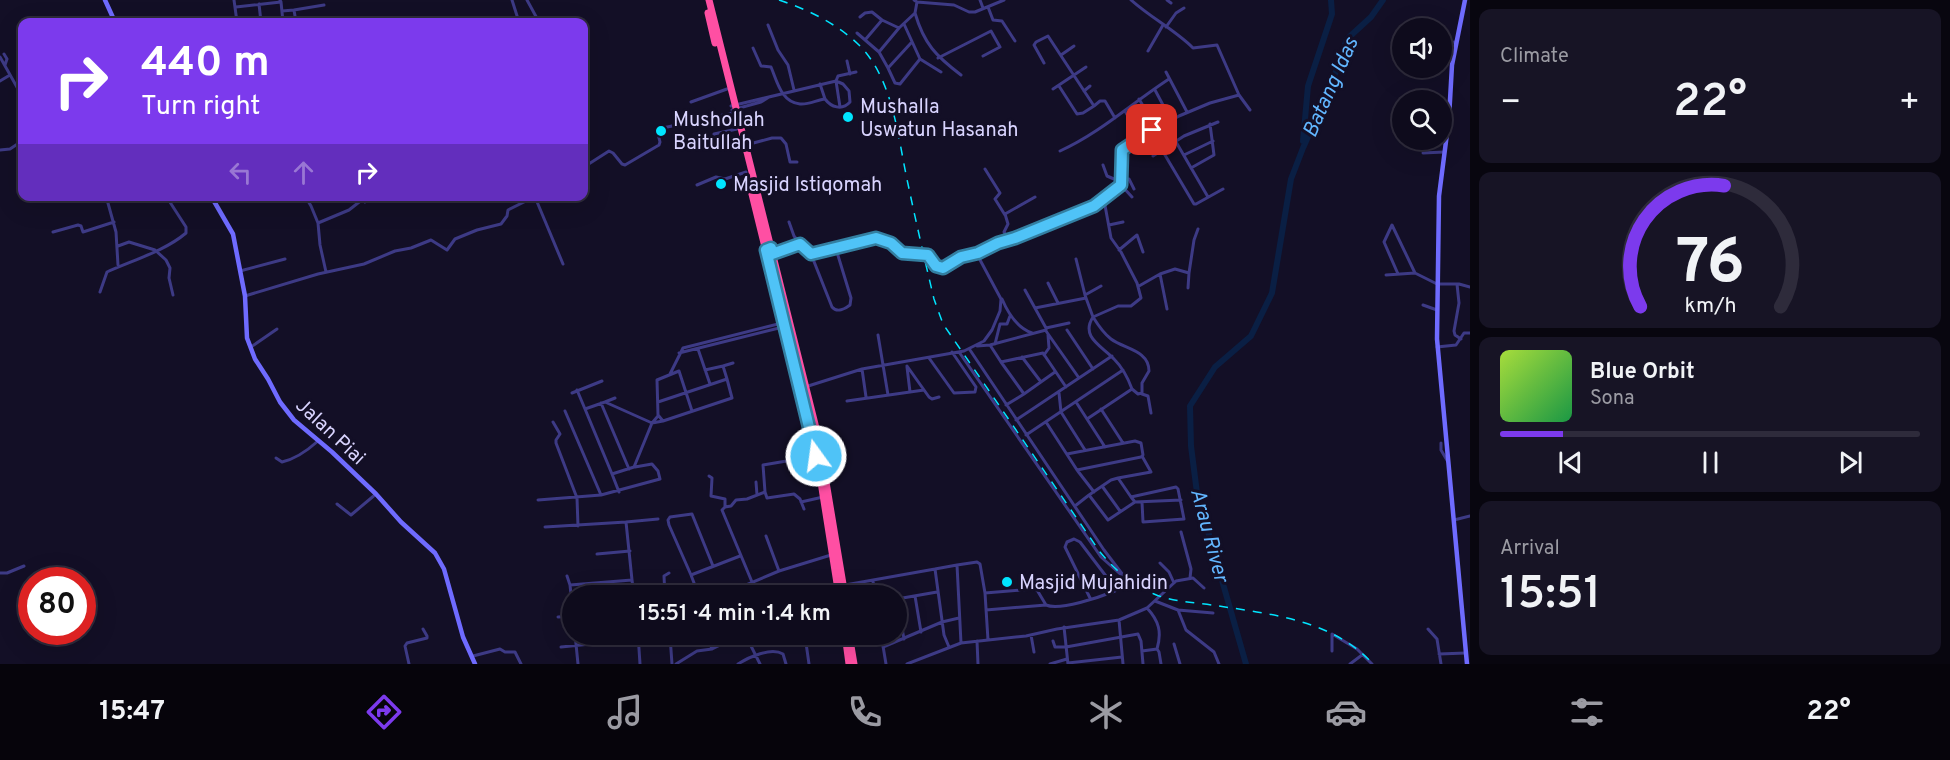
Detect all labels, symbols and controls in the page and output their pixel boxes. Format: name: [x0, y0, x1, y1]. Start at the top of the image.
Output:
map controls: [1392, 18, 1452, 150]
button: sound: [1392, 18, 1452, 78]
water label: Batang Idas: [1297, 33, 1366, 142]
text: 440 m: [141, 38, 270, 91]
icon: right: [42, 42, 120, 120]
text: Climate: [1500, 44, 1569, 70]
text: 22°: [1673, 75, 1747, 132]
text: −: [1500, 83, 1521, 125]
text: +: [1899, 83, 1920, 125]
text: Turn right: [141, 90, 260, 124]
button: search: [1392, 90, 1452, 150]
place label: Mushalla Uswatun Hasanah: [860, 95, 1019, 144]
pin: [1126, 104, 1177, 155]
place label: Mushollah Baitullah: [673, 108, 765, 157]
marker: Mushalla Uswatun Hasanah: [841, 110, 855, 124]
icon: arrive: [1135, 113, 1168, 146]
marker: Mushollah Baitullah: [654, 124, 668, 138]
icon: left: [224, 156, 257, 189]
icon: ahead: [287, 156, 320, 189]
icon: right: [350, 156, 383, 189]
place label: Masjid Istiqomah: [733, 173, 882, 199]
marker: Masjid Istiqomah: [714, 177, 728, 191]
text: 76: [1676, 227, 1744, 306]
text: km/h: [1684, 294, 1736, 321]
text: Blue Orbit: [1590, 359, 1695, 386]
text: Sona: [1590, 386, 1635, 412]
street label: Jalan Piai: [289, 393, 370, 472]
position arrow: [784, 424, 848, 488]
icon: previous: [1554, 446, 1587, 479]
icon: pause: [1694, 446, 1727, 479]
icon: next: [1834, 446, 1867, 479]
water label: Arau River: [1183, 486, 1235, 587]
text: Arrival: [1500, 536, 1560, 562]
speed limit sign: 80: [18, 567, 96, 645]
text: 15:51: [1500, 567, 1601, 624]
place label: Masjid Mujahidin: [1019, 571, 1168, 597]
marker: Masjid Mujahidin: [1000, 575, 1014, 589]
text: 15:51 · 4 min · 1.4 km: [638, 601, 831, 628]
icon: directions: [363, 691, 405, 733]
icon: music: [604, 691, 646, 733]
icon: phone: [844, 691, 886, 733]
icon: climate: [1085, 691, 1127, 733]
icon: car: [1325, 691, 1367, 733]
icon: filters: [1566, 691, 1608, 733]
text: 15:47: [99, 695, 165, 729]
text: 22°: [1806, 695, 1851, 729]

